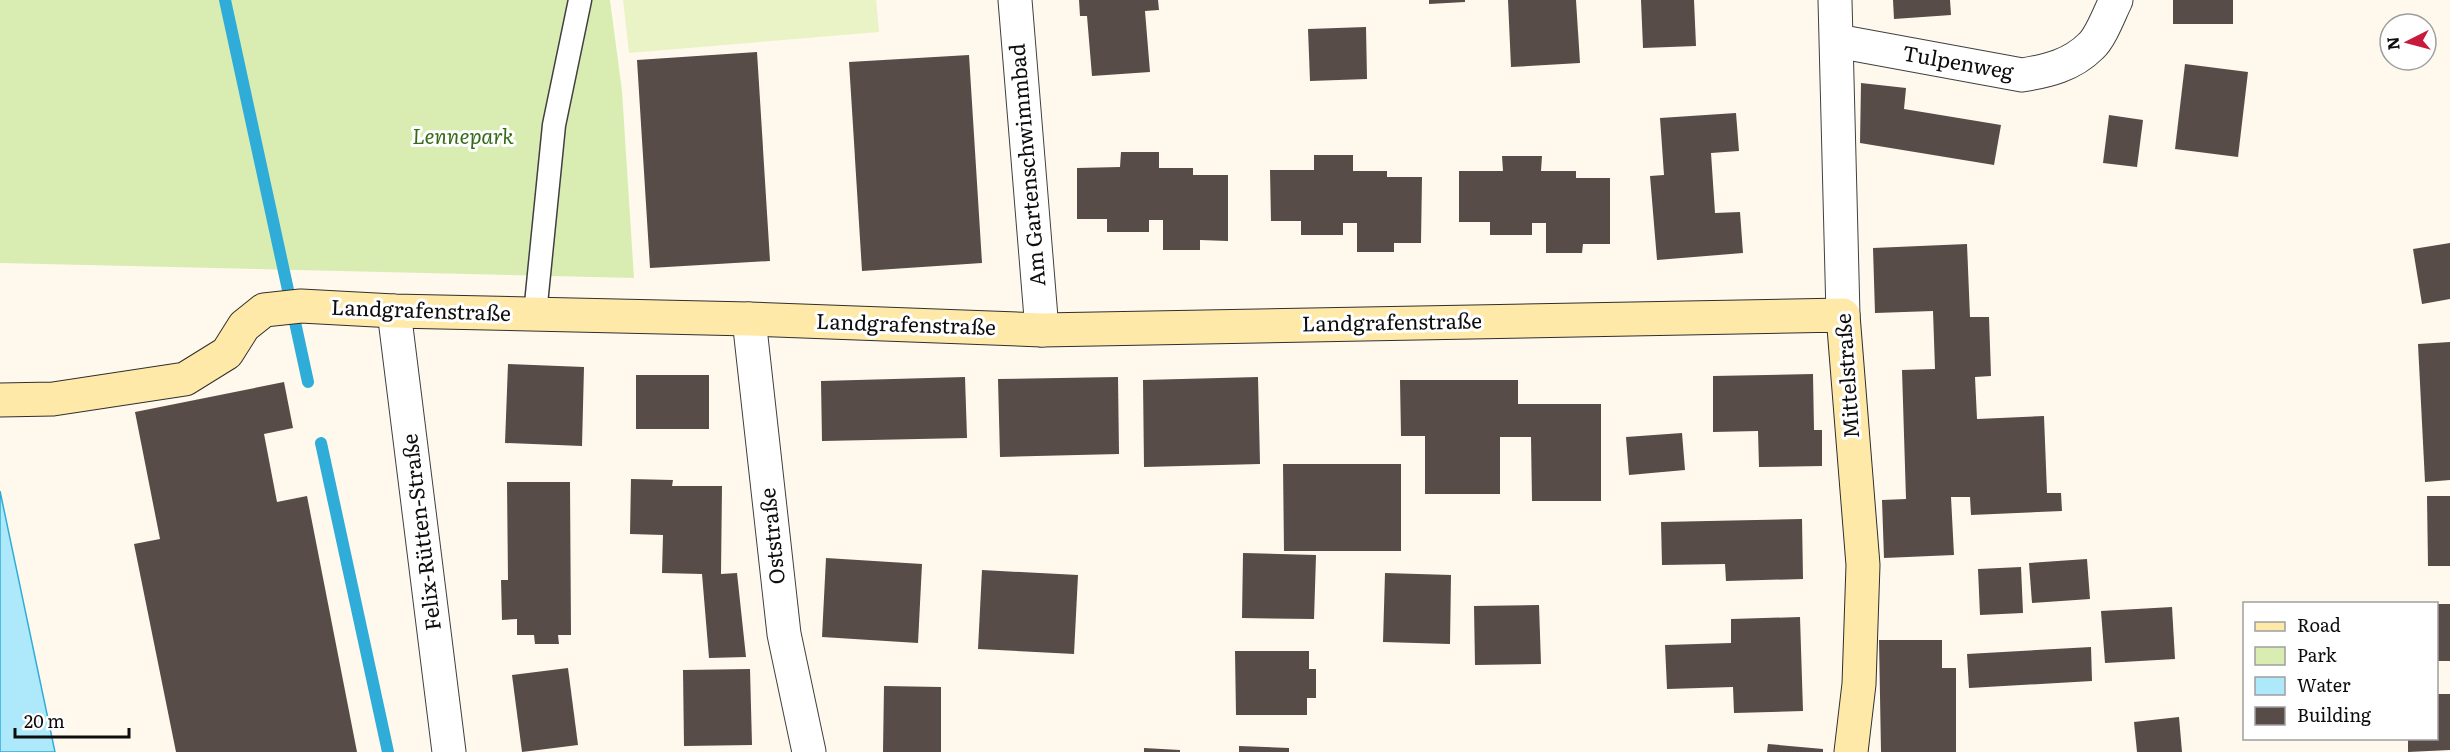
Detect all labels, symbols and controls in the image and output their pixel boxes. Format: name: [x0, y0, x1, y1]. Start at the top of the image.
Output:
north arrow: [2378, 12, 2438, 72]
street label: Tulpenweg: [1900, 36, 2017, 86]
text: N: [2379, 36, 2405, 52]
street label: Am Gartenschwimmbad: [999, 42, 1052, 288]
park label: Lennepark: [412, 119, 514, 150]
street label: Landgrafenstraße: [331, 290, 512, 327]
street label: Landgrafenstraße: [1302, 303, 1482, 338]
street label: Landgrafenstraße: [816, 304, 997, 341]
street label: Mittelstraße: [1826, 312, 1865, 440]
street label: Felix-Rütten-Straße: [392, 432, 447, 632]
street label: Oststraße: [750, 486, 791, 586]
legend: [2243, 602, 2438, 740]
text: Road: [2297, 611, 2341, 638]
text: Park: [2297, 641, 2338, 668]
text: Water: [2297, 671, 2351, 698]
scale bar: [15, 701, 129, 739]
text: Building: [2297, 701, 2372, 728]
text: 20 m: [24, 707, 65, 734]

